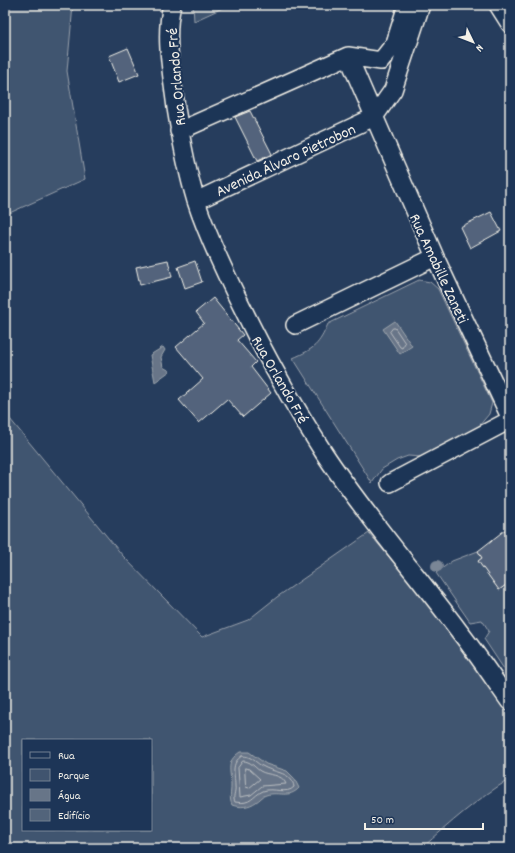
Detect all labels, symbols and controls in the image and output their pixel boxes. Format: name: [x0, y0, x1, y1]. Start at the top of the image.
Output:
north arrow: [453, 22, 493, 62]
street label: Rua Orlando Fré: [162, 27, 193, 127]
text: N: [471, 40, 487, 55]
street label: Avenida Álvaro Pietrobon: [212, 119, 360, 204]
street label: Rua Amabille Zaneti: [402, 210, 473, 328]
street label: Rua Orlando Fré: [244, 332, 313, 428]
legend: [22, 739, 152, 831]
text: Rua: [58, 748, 75, 765]
text: Parque: [58, 768, 89, 785]
text: Água: [58, 788, 81, 805]
scale bar: [365, 805, 483, 831]
text: Edifício: [58, 808, 90, 825]
text: 50 m: [371, 812, 394, 829]

